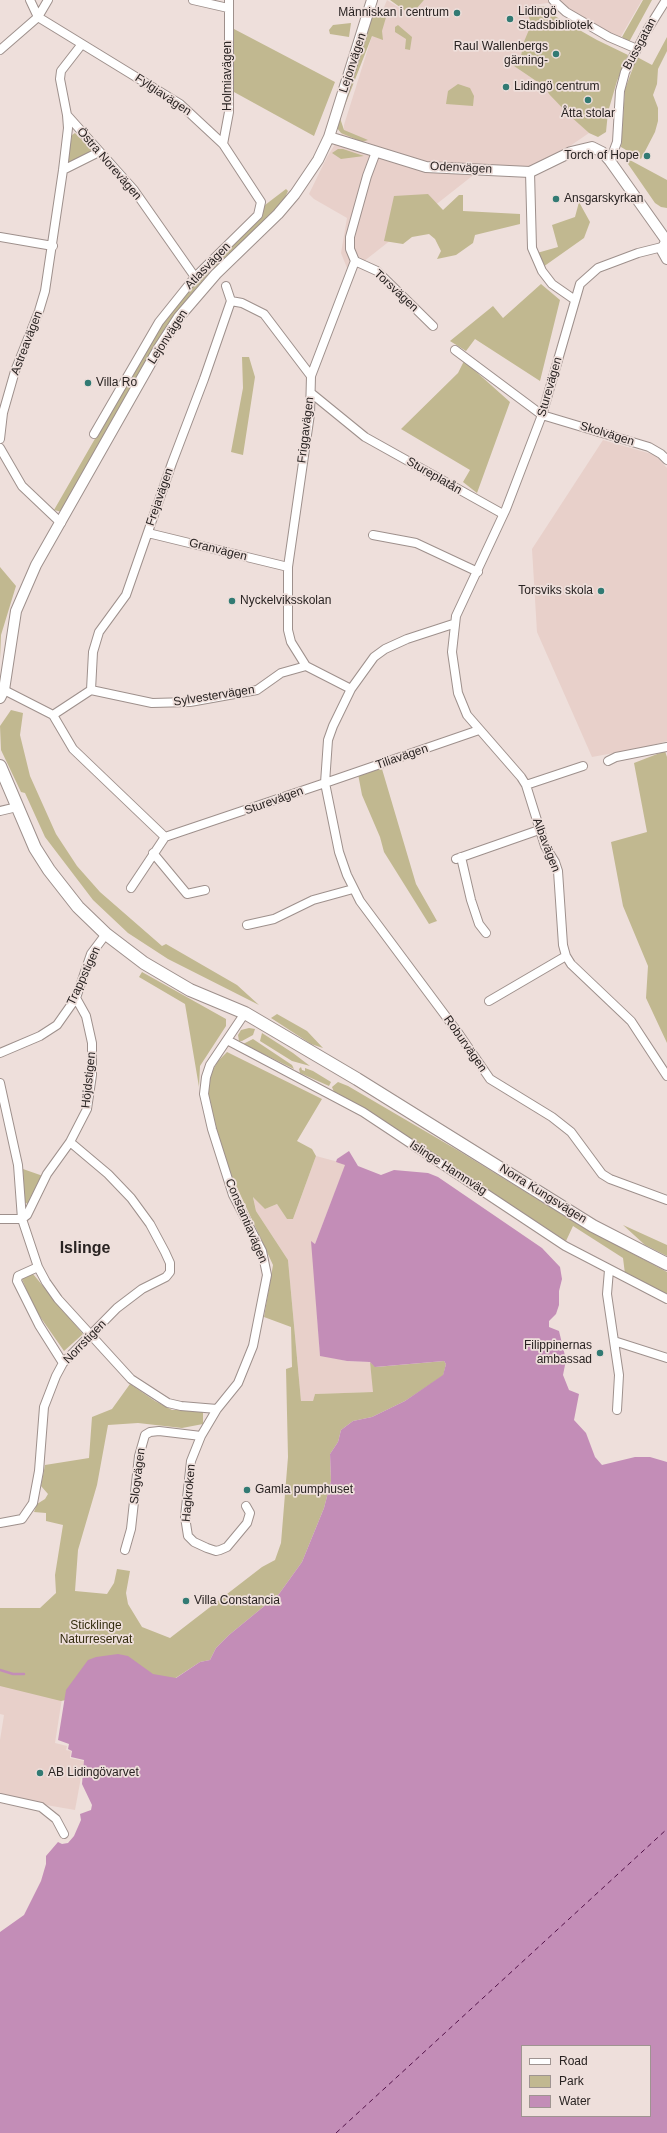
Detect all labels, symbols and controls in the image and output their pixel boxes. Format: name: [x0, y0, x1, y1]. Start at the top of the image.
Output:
place label: Lidingö Stadsbibliotek: [518, 5, 593, 33]
place label: Människan i centrum: [338, 6, 449, 20]
marker: Människan i centrum: [452, 8, 462, 18]
marker: Lidingö Stadsbibliotek: [505, 14, 515, 24]
street label: Bussgatan: [620, 16, 660, 72]
street label: Lejonvägen: [337, 31, 369, 95]
place label: Raul Wallenbergs gärning-: [454, 40, 548, 68]
street label: Holmiavägen: [221, 41, 235, 111]
marker: Raul Wallenbergs gärning-: [551, 49, 561, 59]
street label: Fylgiavägen: [132, 71, 194, 119]
place label: Lidingö centrum: [514, 80, 599, 94]
marker: Lidingö centrum: [501, 82, 511, 92]
marker: Åtta stolar: [583, 95, 593, 105]
place label: Åtta stolar: [561, 107, 615, 121]
street label: Östra Norevägen: [74, 125, 144, 203]
place label: Torch of Hope: [564, 149, 639, 163]
marker: Torch of Hope: [642, 151, 652, 161]
street label: Odenvägen: [430, 159, 492, 177]
place label: Ansgarskyrkan: [564, 192, 643, 206]
marker: Ansgarskyrkan: [551, 194, 561, 204]
street label: Atlasvägen: [182, 240, 234, 292]
street label: Torsvägen: [371, 267, 421, 315]
street label: Lejonvägen: [145, 307, 191, 367]
street label: Astreavägen: [8, 309, 46, 377]
street label: Sturevägen: [535, 356, 565, 418]
place label: Villa Ro: [96, 376, 137, 390]
marker: Villa Ro: [83, 378, 93, 388]
street label: Friggavägen: [295, 396, 317, 464]
street label: Skolvägen: [578, 419, 636, 449]
street label: Stureplatån: [404, 454, 464, 498]
street label: Frejavägen: [143, 466, 177, 528]
street label: Granvägen: [187, 536, 249, 564]
place label: Torsviks skola: [518, 584, 593, 598]
marker: Torsviks skola: [596, 586, 606, 596]
place label: Nyckelviksskolan: [240, 594, 331, 608]
marker: Nyckelviksskolan: [227, 596, 237, 606]
street label: Sylvestervägen: [172, 682, 256, 710]
street label: Tiliavägen: [374, 741, 430, 773]
street label: Sturevägen: [243, 784, 305, 818]
street label: Albavägen: [529, 816, 563, 874]
street label: Trappstigen: [64, 944, 104, 1008]
street label: Roburvägen: [440, 1013, 490, 1075]
street label: Höjdstigen: [79, 1051, 99, 1109]
street label: Islinge Hamnväg: [407, 1138, 489, 1198]
street label: Norra Kungsvägen: [497, 1161, 589, 1227]
street label: Constantiavägen: [222, 1177, 270, 1265]
district label: Islinge: [60, 1239, 110, 1259]
street label: Norrstigen: [61, 1317, 109, 1367]
place label: Filippinernas ambassad: [524, 1339, 592, 1367]
marker: Filippinernas ambassad: [595, 1348, 605, 1358]
street label: Slogvägen: [127, 1447, 149, 1505]
street label: Hagkroken: [179, 1463, 199, 1523]
place label: Gamla pumphuset: [255, 1483, 353, 1497]
marker: Gamla pumphuset: [242, 1485, 252, 1495]
place label: Villa Constancia: [194, 1594, 280, 1608]
marker: Villa Constancia: [181, 1596, 191, 1606]
park label: Sticklinge Naturreservat: [60, 1619, 132, 1647]
place label: AB Lidingövarvet: [48, 1766, 139, 1780]
marker: AB Lidingövarvet: [35, 1768, 45, 1778]
legend: [521, 2045, 651, 2117]
text: Road: [559, 2054, 588, 2068]
text: Park: [559, 2074, 584, 2088]
text: Water: [559, 2094, 591, 2108]

